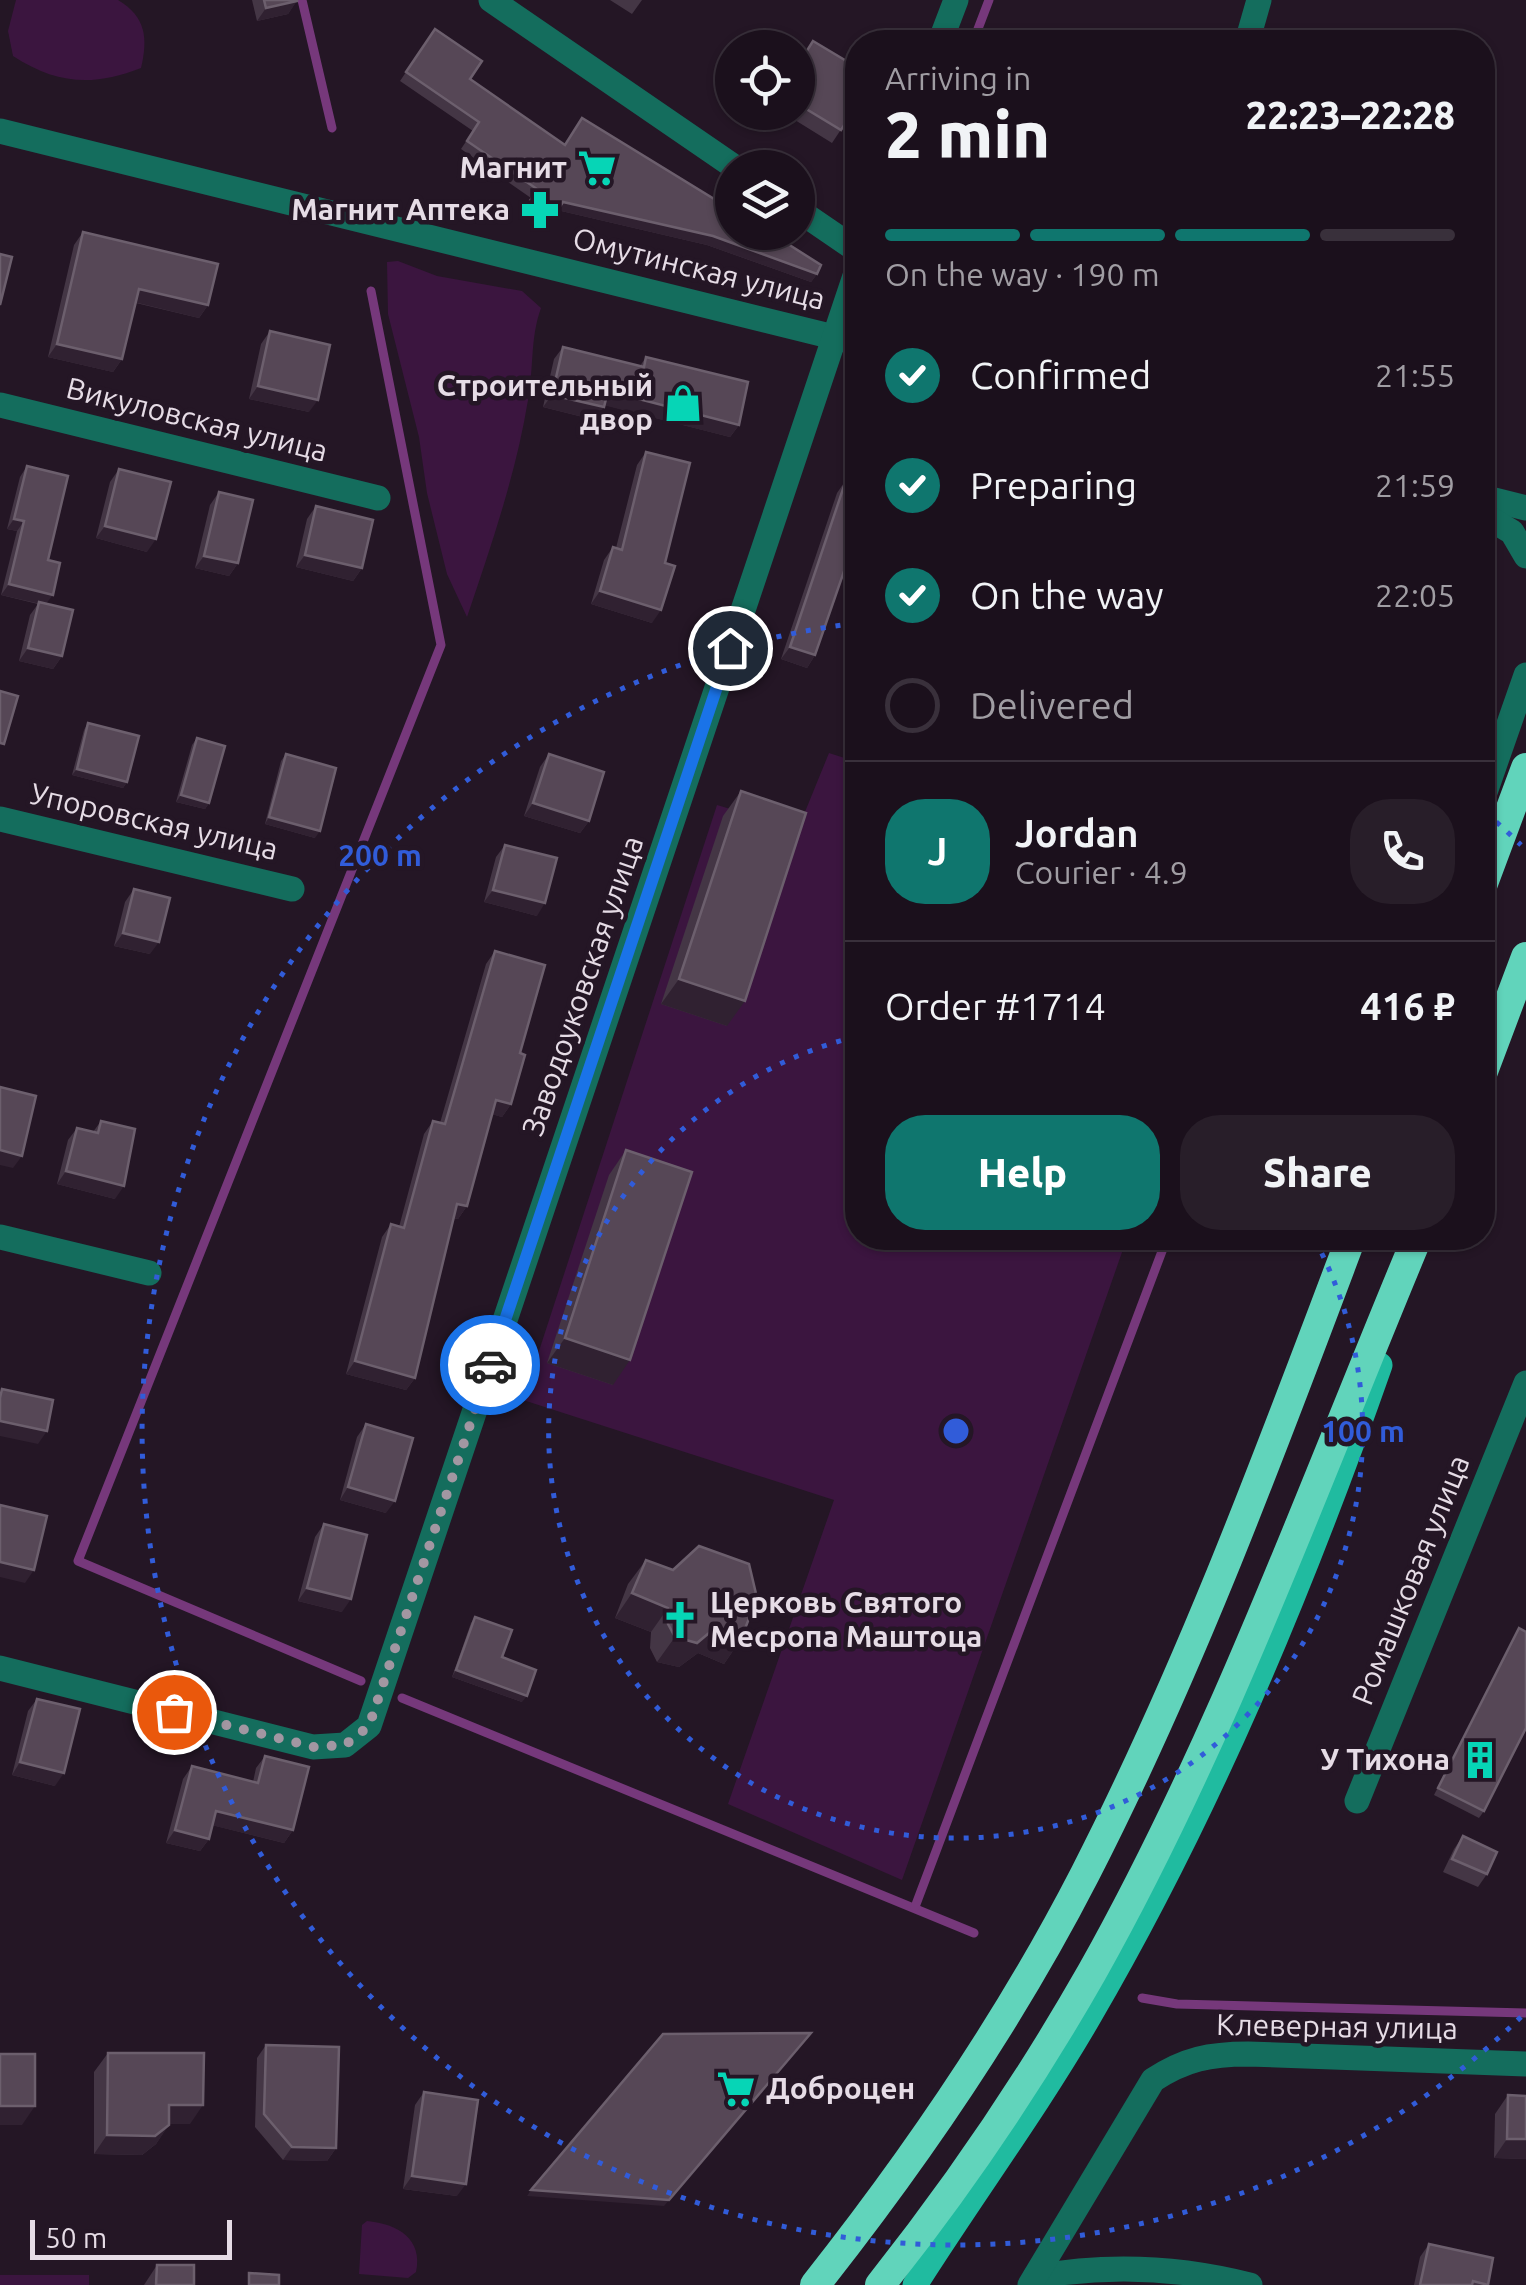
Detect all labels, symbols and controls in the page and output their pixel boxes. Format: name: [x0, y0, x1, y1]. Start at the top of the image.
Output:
map controls: [715, 30, 815, 250]
button: locate: [715, 30, 815, 130]
text: Arriving in: [885, 60, 1031, 96]
text: 22:23–22:28: [1246, 94, 1455, 136]
text: 2 min: [885, 97, 1050, 170]
supermarket icon: Магнит: [576, 147, 618, 189]
place label: Магнит: [460, 150, 567, 184]
button: layers: [715, 150, 815, 250]
pharmacy icon: Магнит Аптека: [519, 189, 561, 231]
place label: Магнит Аптека: [291, 192, 510, 226]
street label: Омутинская улица: [570, 220, 829, 316]
text: On the way · 190 m: [885, 256, 1160, 292]
icon: check: [885, 348, 940, 403]
text: Confirmed: [970, 354, 1151, 396]
text: 21:55: [1375, 357, 1455, 393]
place label: Строительный двор: [437, 368, 653, 436]
street label: Викуловская улица: [63, 370, 331, 468]
shop icon: Строительный двор: [662, 382, 704, 424]
icon: check: [885, 458, 940, 513]
text: Preparing: [970, 464, 1137, 506]
text: 21:59: [1375, 467, 1455, 503]
icon: check: [885, 568, 940, 623]
text: On the way: [970, 574, 1163, 616]
text: 22:05: [1375, 577, 1455, 613]
pin: [688, 606, 773, 691]
icon: home: [703, 621, 758, 676]
text: Delivered: [970, 684, 1134, 726]
street label: Упоровская улица: [27, 776, 281, 866]
button: phone: [1350, 799, 1455, 904]
text: Jordan: [1015, 812, 1139, 854]
text: J: [928, 830, 947, 872]
street label: Заводоуковская улица: [515, 831, 649, 1140]
text: 200 m: [338, 838, 422, 872]
text: Courier · 4.9: [1015, 854, 1188, 890]
text: Order #1714: [885, 985, 1106, 1027]
text: 416 ₽: [1360, 985, 1455, 1027]
button: Help: [885, 1115, 1160, 1230]
button: Share: [1180, 1115, 1455, 1230]
courier: [440, 1315, 540, 1415]
icon: car: [463, 1338, 518, 1393]
centre of rings: [938, 1413, 974, 1449]
text: 100 m: [1321, 1414, 1405, 1448]
street label: Ромашковая улица: [1344, 1450, 1476, 1709]
place label: Церковь Святого Месропа Маштоца: [710, 1585, 982, 1653]
church icon: Церковь Святого Месропа Маштоца: [659, 1599, 701, 1641]
pin: [132, 1670, 217, 1755]
icon: bag: [147, 1685, 202, 1740]
building icon: У Тихона: [1459, 1739, 1501, 1781]
place label: У Тихона: [1320, 1742, 1450, 1776]
street label: Клеверная улица: [1216, 2007, 1458, 2045]
supermarket icon: Доброцен: [715, 2068, 757, 2110]
place label: Доброцен: [766, 2071, 915, 2105]
scale bar: [30, 2215, 232, 2260]
text: 50 m: [45, 2222, 107, 2253]

